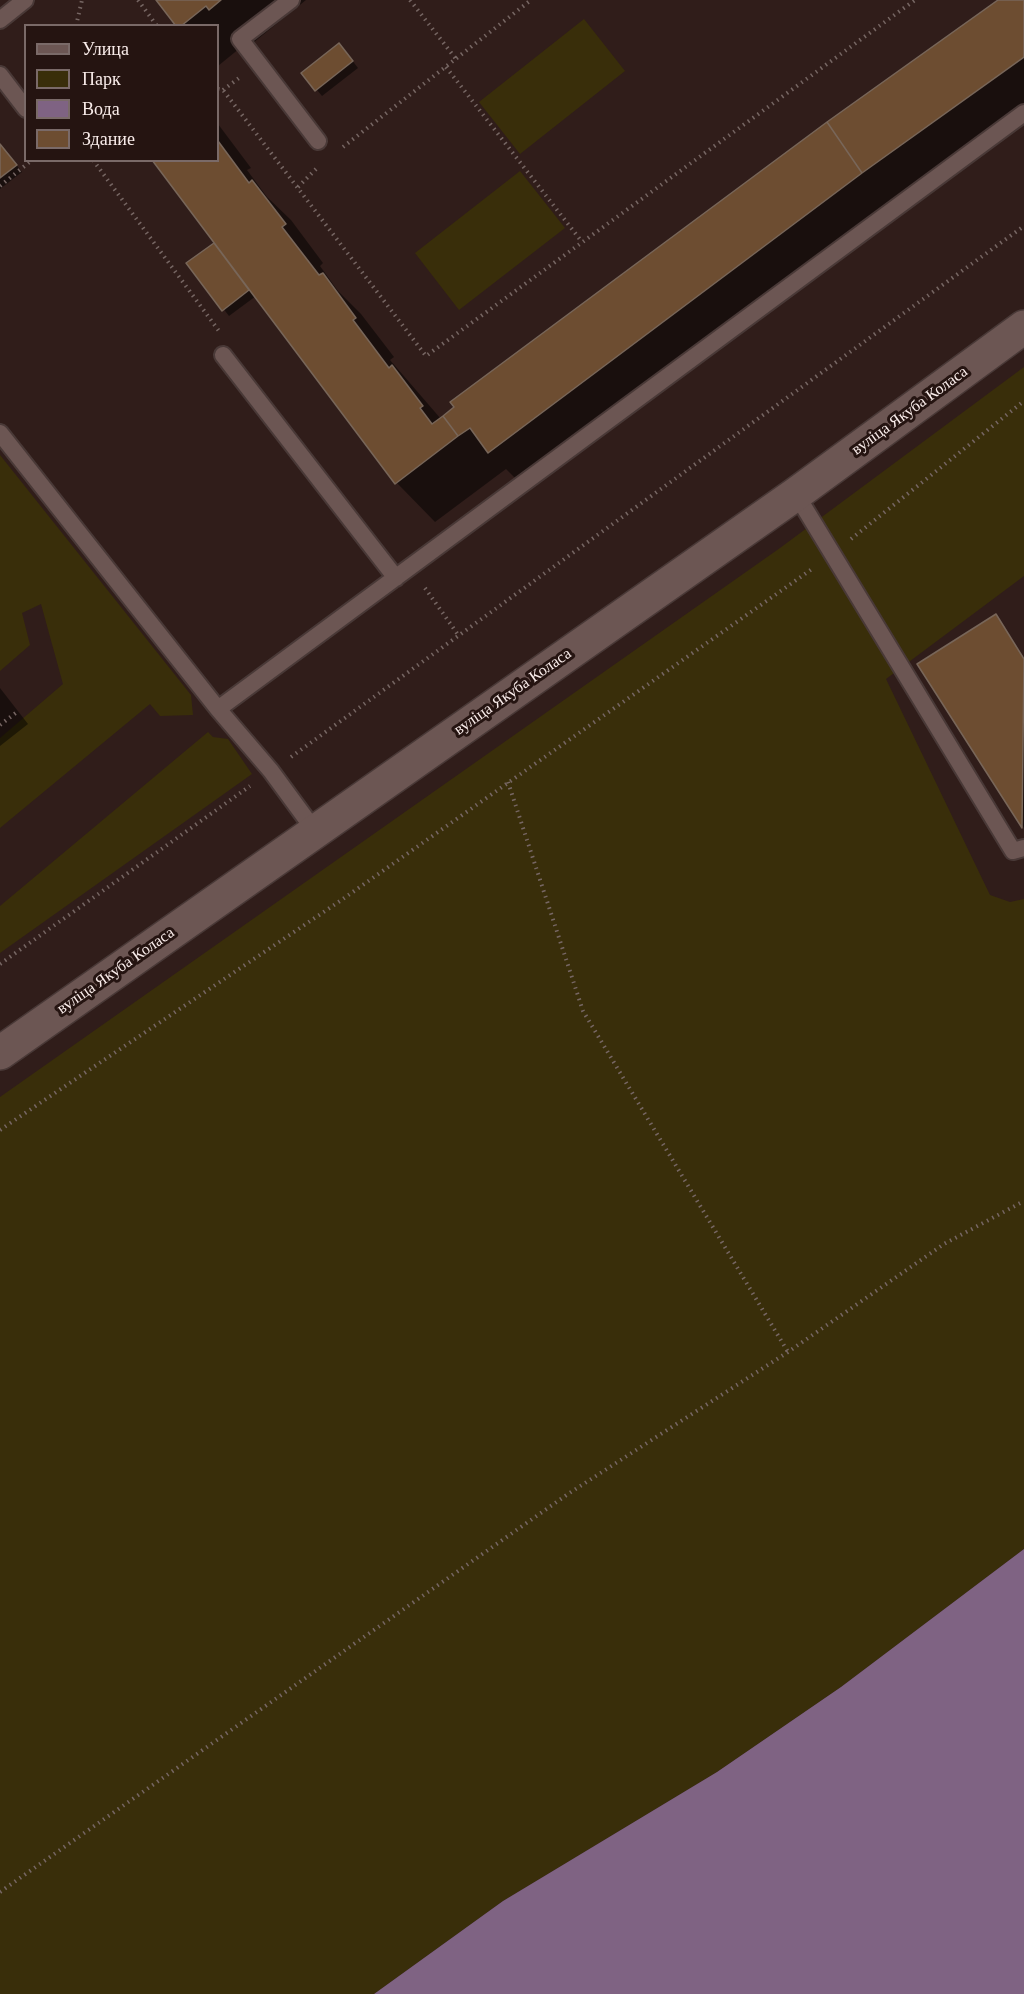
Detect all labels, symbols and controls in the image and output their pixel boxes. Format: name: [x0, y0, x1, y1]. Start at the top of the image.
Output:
legend: [24, 24, 219, 162]
text: Улица: [82, 39, 129, 59]
text: Парк: [82, 69, 121, 89]
text: Вода: [82, 99, 120, 119]
text: Здание: [82, 129, 135, 149]
street label: вуліца Якуба Коласа: [848, 362, 972, 460]
street label: вуліца Якуба Коласа: [451, 644, 575, 740]
street label: вуліца Якуба Коласа: [54, 923, 178, 1019]

